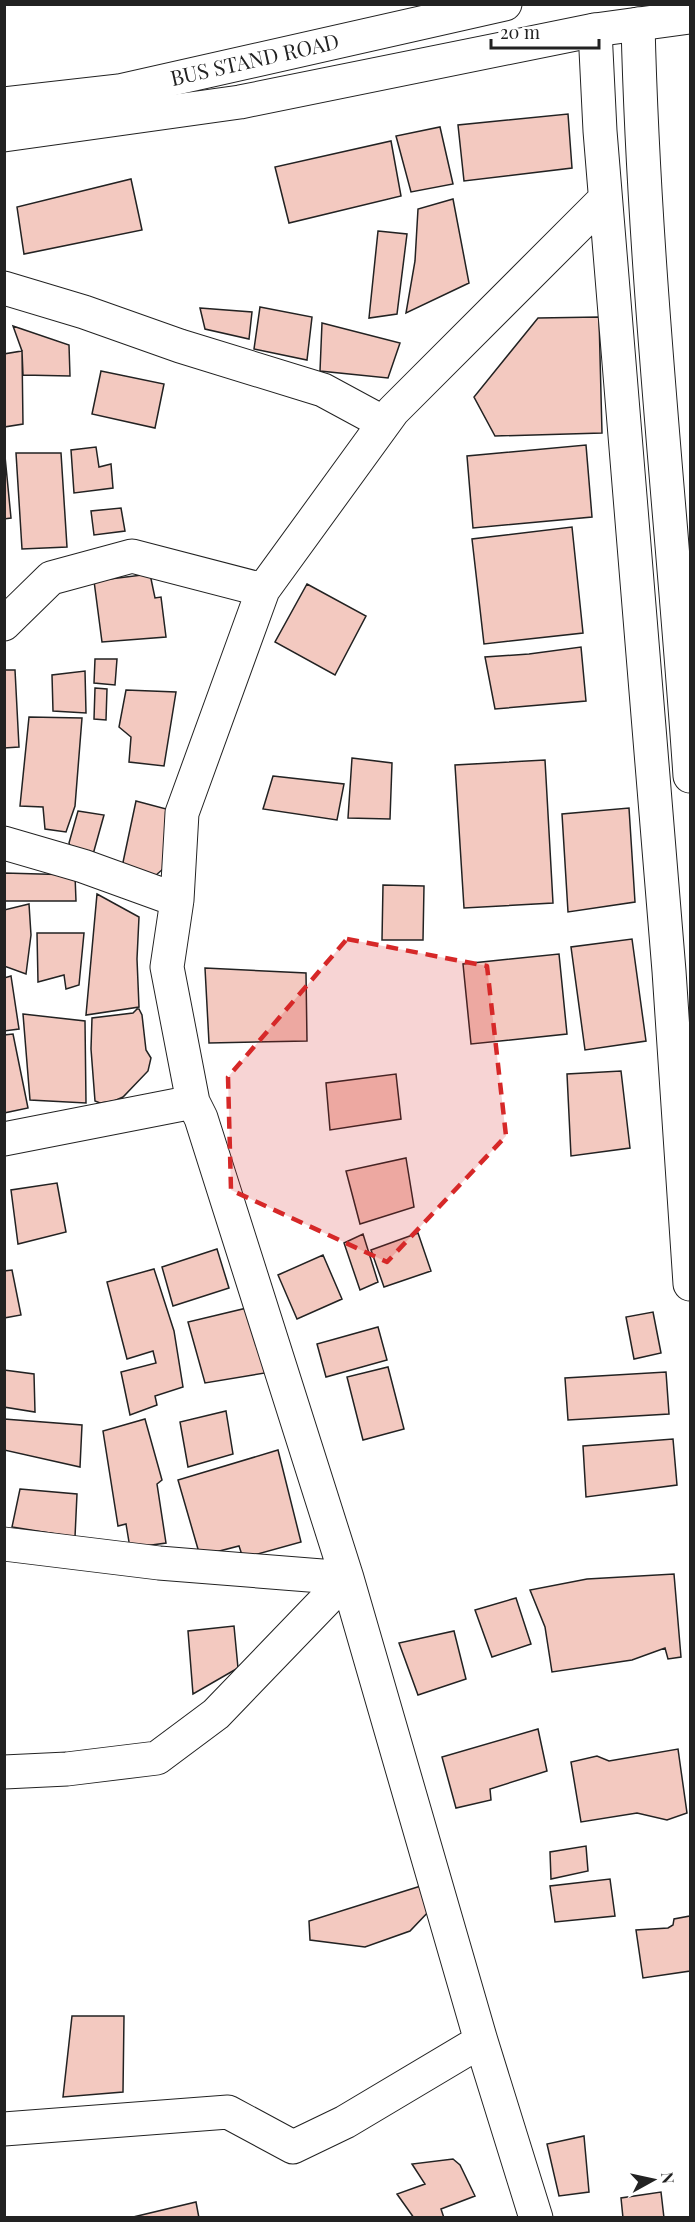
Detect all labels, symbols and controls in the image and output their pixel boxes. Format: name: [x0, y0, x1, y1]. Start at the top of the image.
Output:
scale bar: [491, 12, 599, 50]
text: 20 m: [500, 20, 540, 44]
street label: BUS STAND ROAD: [167, 26, 341, 91]
north arrow: [623, 2150, 683, 2210]
text: N: [657, 2171, 680, 2185]

